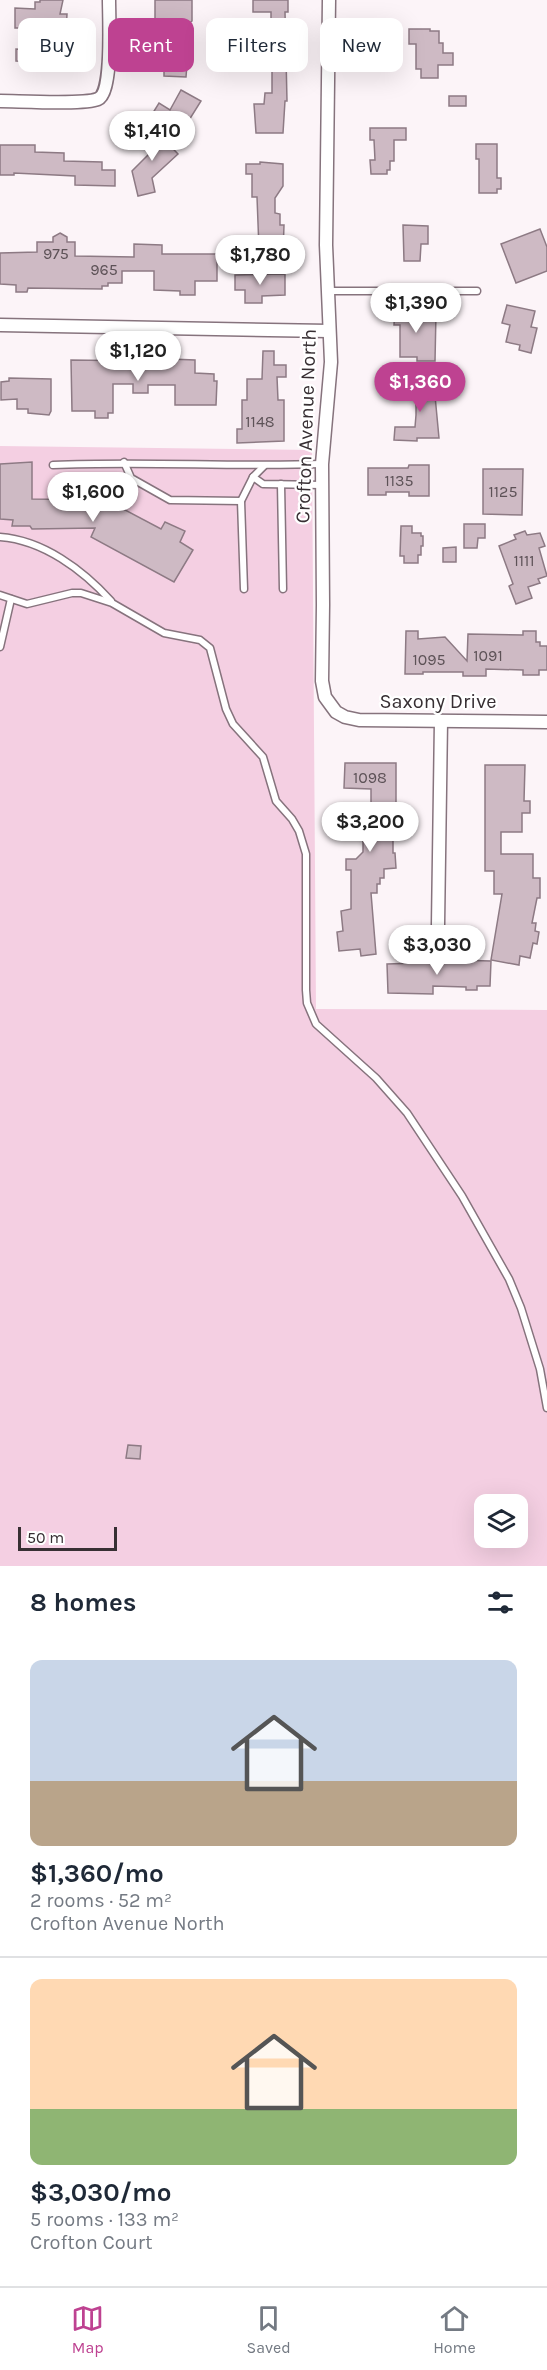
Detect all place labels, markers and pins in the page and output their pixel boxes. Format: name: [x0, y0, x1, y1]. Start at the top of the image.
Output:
pin: $1,410: [103, 111, 201, 162]
pin: $1,780: [211, 235, 309, 286]
pin: $1,390: [367, 283, 465, 334]
pin: $1,120: [89, 331, 187, 382]
pin: $1,360: [371, 362, 469, 413]
pin: $1,600: [44, 472, 142, 523]
pin: $3,200: [321, 802, 419, 853]
pin: $3,030: [388, 925, 486, 976]

